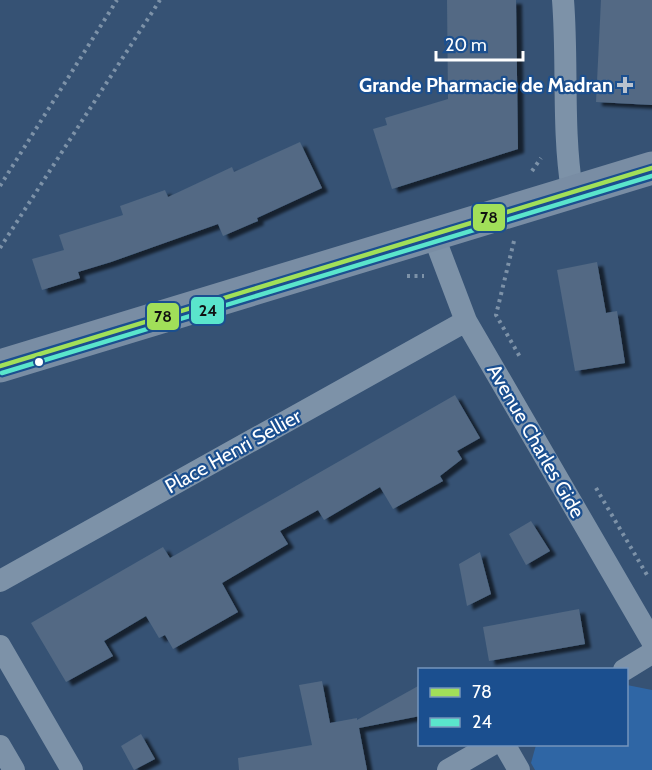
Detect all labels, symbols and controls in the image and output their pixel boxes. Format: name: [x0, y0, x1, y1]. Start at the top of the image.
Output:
scale bar: [436, 24, 523, 62]
text: 20 m: [445, 34, 487, 56]
place label: Grande Pharmacie de Madran: [359, 73, 613, 97]
marker: Grande Pharmacie de Madran: [618, 78, 632, 92]
line badge: 78: [472, 203, 506, 232]
text: 78: [480, 208, 498, 227]
line badge: 24: [190, 296, 225, 325]
text: 24: [199, 301, 217, 320]
line badge: 78: [146, 302, 180, 331]
text: 78: [154, 307, 172, 326]
unlabelled marker: [33, 356, 45, 368]
street label: Avenue Charles Gide: [482, 360, 590, 522]
street label: Place Henri Sellier: [161, 403, 306, 498]
legend: [418, 668, 628, 746]
text: 78: [472, 681, 492, 703]
text: 24: [472, 711, 492, 733]

